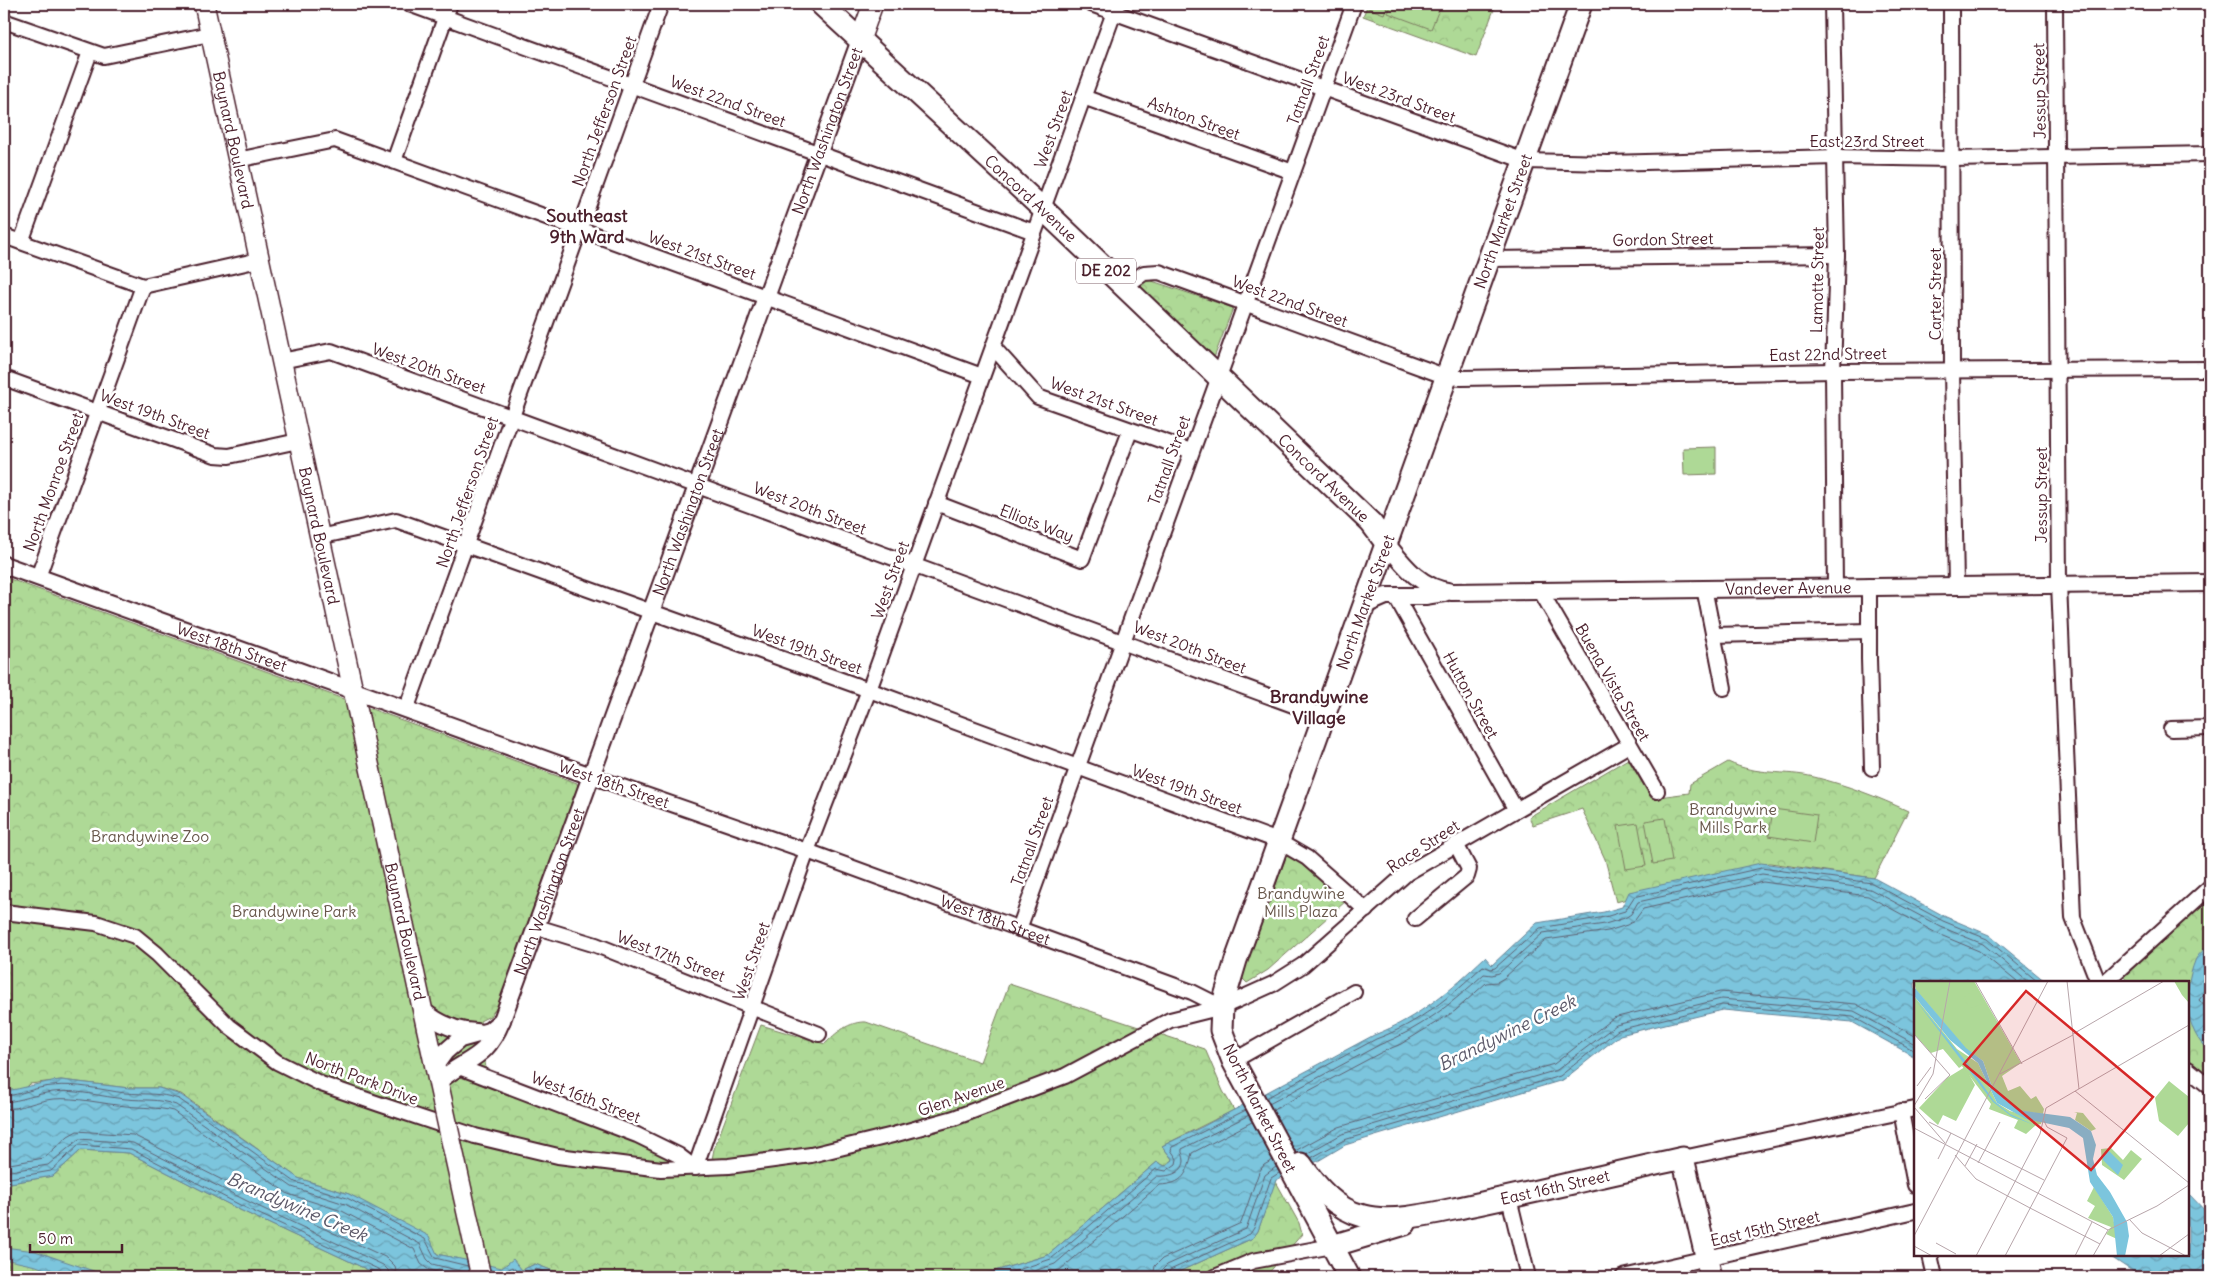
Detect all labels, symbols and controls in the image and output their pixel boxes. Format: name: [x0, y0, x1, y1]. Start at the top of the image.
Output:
street label: North Jefferson Street: [567, 32, 641, 189]
street label: Tatnall Street: [1283, 32, 1334, 128]
street label: Jessup Street: [2028, 42, 2050, 139]
street label: North Washington Street: [787, 44, 867, 217]
street label: West 23rd Street: [1340, 67, 1459, 127]
street label: Baynard Boulevard: [209, 69, 258, 211]
street label: West 22nd Street: [667, 71, 789, 131]
street label: West Street: [1030, 87, 1077, 171]
street label: Ashton Street: [1145, 92, 1243, 144]
street label: East 23rd Street: [1810, 131, 1925, 151]
street label: Concord Avenue: [981, 150, 1081, 246]
street label: North Market Street: [1469, 150, 1536, 291]
district label: Southeast 9th Ward: [546, 204, 629, 248]
street label: West 21st Street: [645, 226, 759, 284]
street label: Lamotte Street: [1806, 226, 1828, 333]
street label: Gordon Street: [1612, 228, 1714, 250]
street label: Carter Street: [1925, 247, 1945, 340]
road number: DE 202: [1076, 258, 1136, 284]
street label: West 22nd Street: [1229, 271, 1351, 331]
street label: West 20th Street: [369, 338, 489, 398]
street label: East 22nd Street: [1769, 343, 1888, 365]
street label: West 21st Street: [1047, 372, 1161, 430]
street label: West 19th Street: [97, 385, 213, 443]
street label: North Monroe Street: [19, 409, 88, 554]
street label: Tatnall Street: [1144, 412, 1195, 508]
street label: North Jefferson Street: [432, 413, 503, 570]
street label: North Washington Street: [648, 425, 727, 598]
street label: Concord Avenue: [1274, 430, 1374, 526]
street label: Jessup Street: [2031, 446, 2051, 543]
street label: Baynard Boulevard: [295, 465, 344, 606]
street label: West 20th Street: [751, 477, 870, 539]
street label: Elliots Way: [997, 500, 1077, 546]
street label: North Market Street: [1332, 531, 1399, 672]
street label: West Street: [867, 538, 914, 622]
street label: Vandever Avenue: [1725, 577, 1851, 599]
street label: West 20th Street: [1131, 616, 1250, 678]
street label: West 18th Street: [174, 618, 290, 676]
street label: West 19th Street: [749, 620, 865, 678]
street label: Buena Vista Street: [1571, 620, 1655, 745]
street label: Hutton Street: [1439, 648, 1503, 743]
district label: Brandywine Village: [1270, 685, 1369, 729]
street label: West 18th Street: [556, 756, 673, 812]
street label: West 19th Street: [1129, 760, 1245, 818]
street label: Tatnall Street: [1007, 793, 1058, 889]
park label: Brandywine Mills Park: [1689, 799, 1777, 837]
street label: North Washington Street: [509, 805, 589, 978]
street label: Race Street: [1383, 815, 1463, 877]
park label: Brandywine Zoo: [91, 826, 209, 846]
street label: Baynard Boulevard: [381, 861, 430, 1002]
park label: Brandywine Mills Plaza: [1257, 883, 1345, 921]
street label: West 18th Street: [937, 891, 1054, 949]
park label: Brandywine Park: [232, 901, 356, 921]
street label: West Street: [728, 919, 774, 1003]
street label: West 17th Street: [614, 926, 729, 986]
inset map: [1914, 981, 2189, 1256]
water label: Brandywine Creek: [1434, 989, 1581, 1076]
street label: North Market Street: [1219, 1040, 1301, 1176]
street label: North Park Drive: [303, 1047, 421, 1109]
street label: West 16th Street: [528, 1067, 644, 1127]
street label: Glen Avenue: [915, 1072, 1007, 1120]
street label: East 16th Street: [1498, 1165, 1612, 1209]
water label: Brandywine Creek: [224, 1167, 372, 1247]
street label: East 15th Street: [1708, 1206, 1822, 1250]
scale bar: [30, 1221, 122, 1253]
text: 50 m: [38, 1229, 73, 1248]

